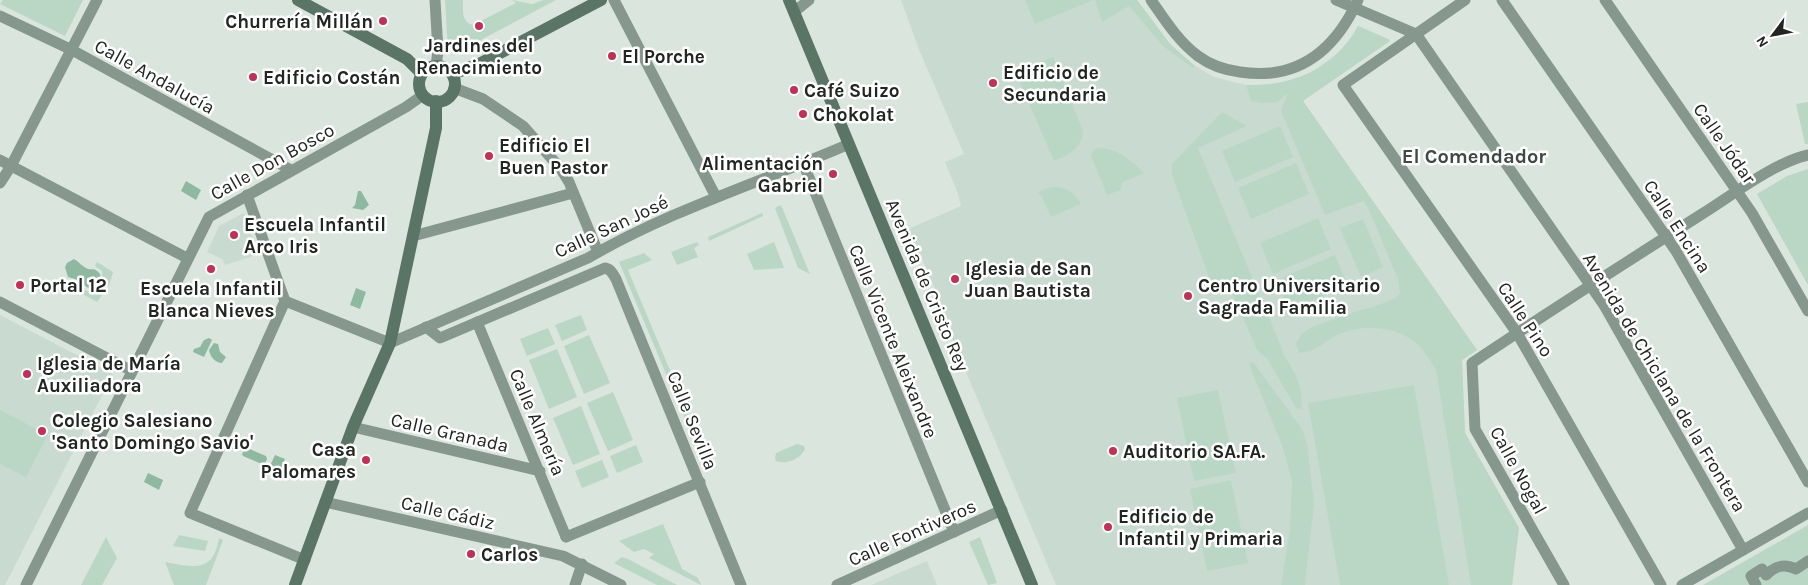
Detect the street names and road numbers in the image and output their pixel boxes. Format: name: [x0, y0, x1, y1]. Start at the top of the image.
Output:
street label: Calle Andalucía: [91, 35, 218, 119]
street label: Calle Jódar: [1688, 99, 1760, 188]
street label: Calle Don Bosco: [207, 119, 338, 205]
street label: Calle Encina: [1639, 176, 1715, 277]
street label: Calle San José: [551, 191, 672, 263]
street label: Avenida de Cristo Rey: [881, 196, 973, 375]
street label: Calle Vicente Aleixandre: [844, 241, 942, 441]
street label: Avenida de Chiclana de la Frontera: [1578, 249, 1750, 516]
street label: Calle Pino: [1493, 278, 1558, 361]
street label: Calle Almería: [505, 366, 569, 479]
street label: Calle Sevilla: [662, 368, 722, 473]
street label: Calle Granada: [389, 409, 511, 457]
street label: Calle Nogal: [1485, 423, 1551, 518]
street label: Calle Cádiz: [399, 492, 497, 534]
street label: Calle Fontiveros: [845, 495, 980, 571]

